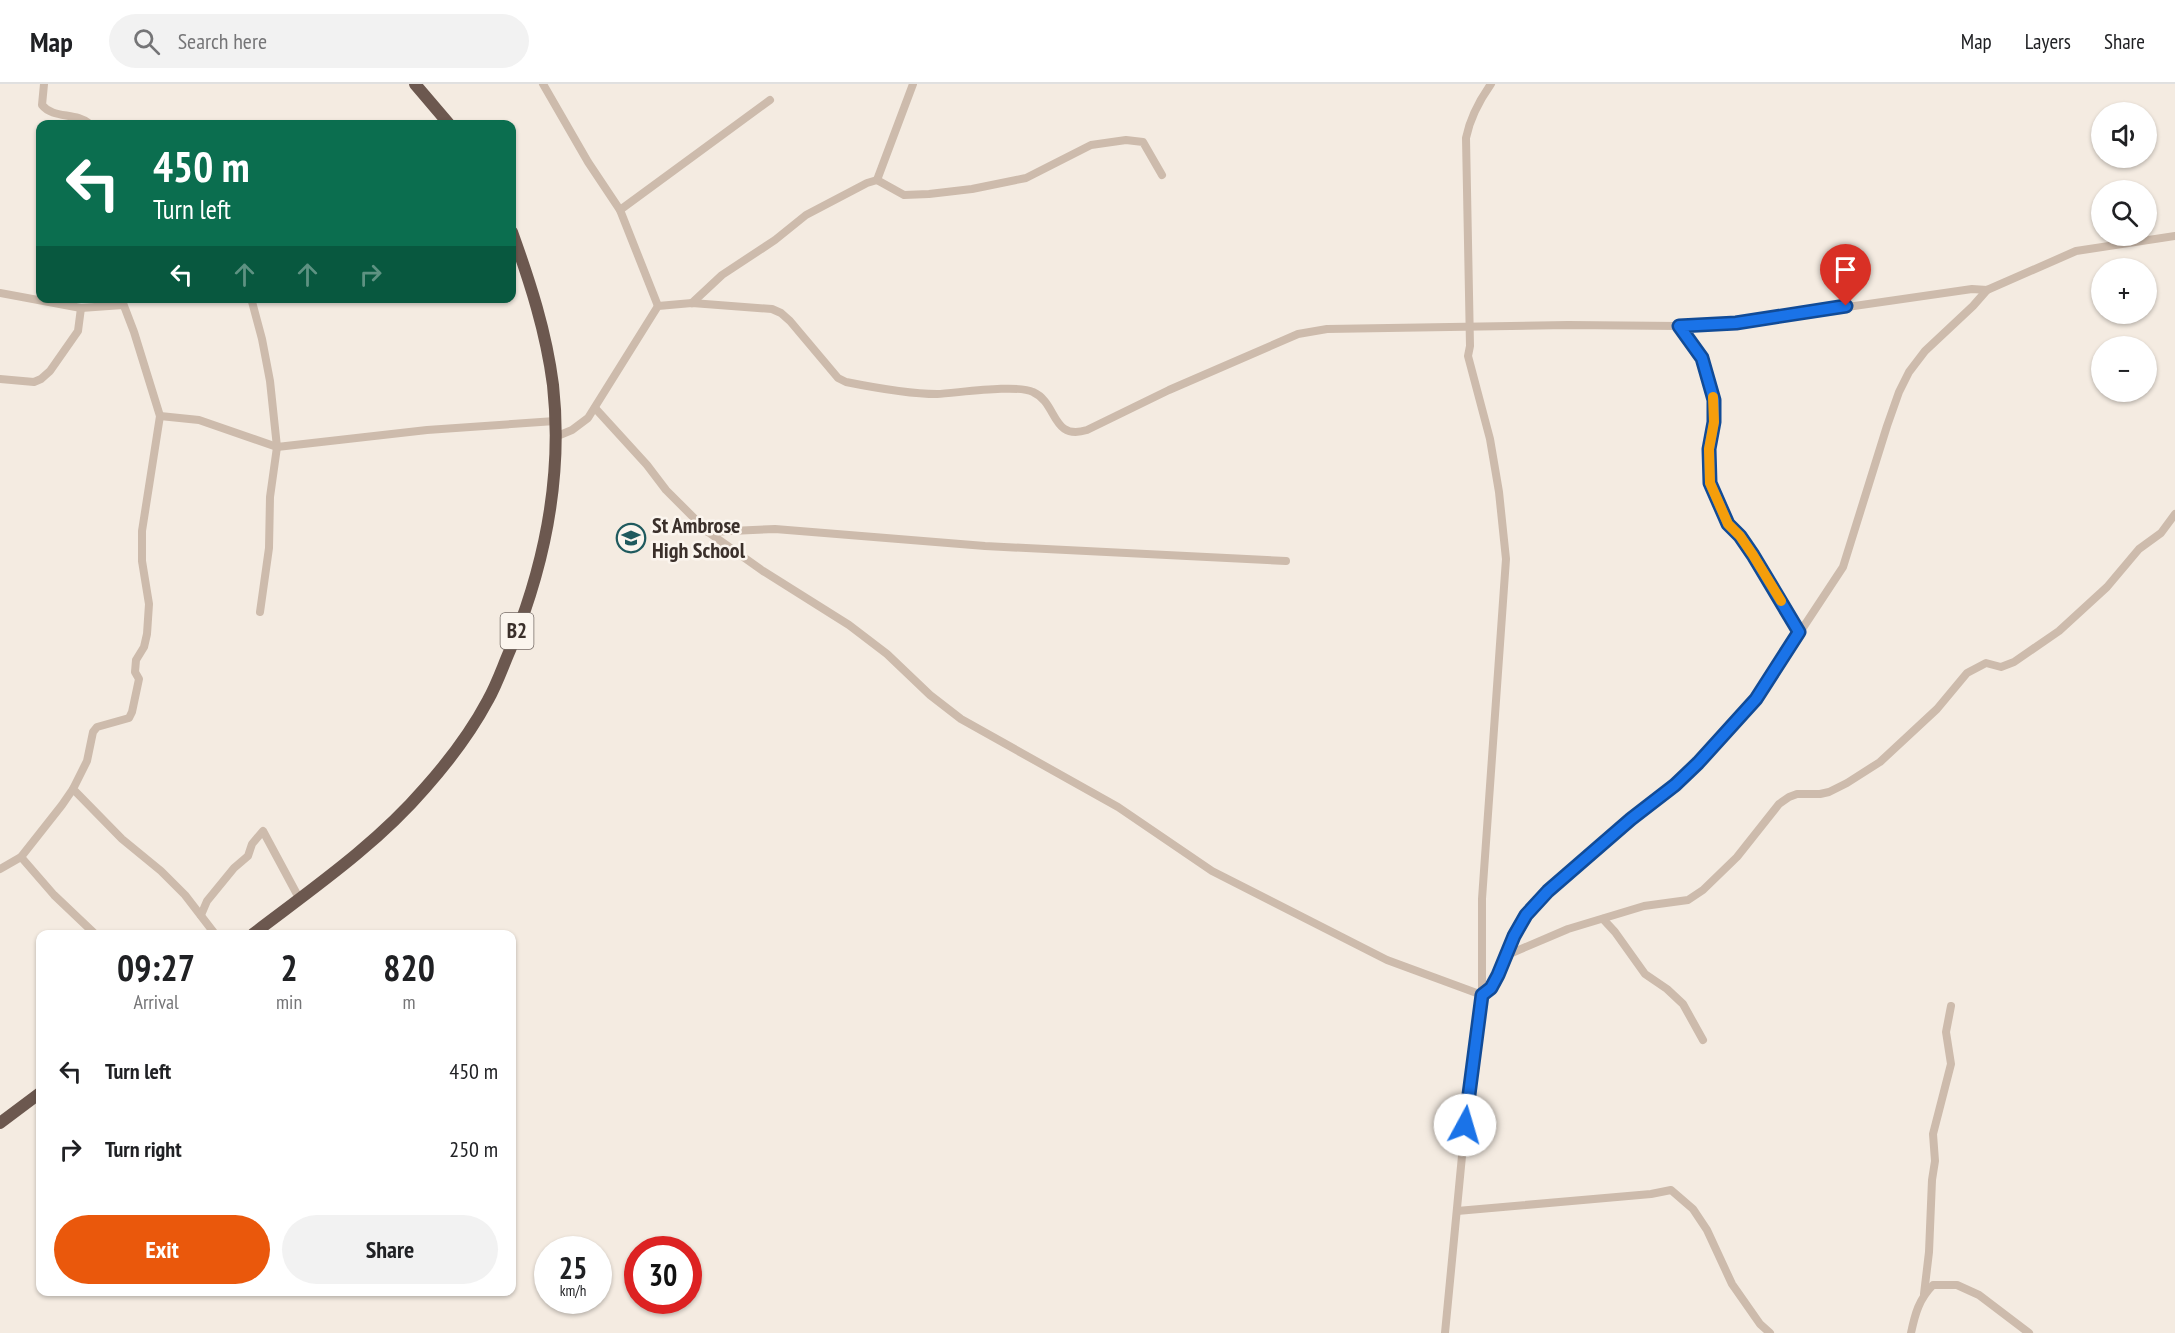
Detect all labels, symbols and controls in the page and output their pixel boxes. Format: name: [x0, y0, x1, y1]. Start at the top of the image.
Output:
search box: [109, 14, 529, 68]
text: Map: [30, 23, 73, 60]
icon: search: [130, 25, 163, 58]
text: Search here: [178, 27, 267, 55]
text: Map: [1961, 28, 1992, 55]
text: Layers: [2025, 28, 2071, 55]
text: Share: [2104, 28, 2145, 55]
map controls: [2091, 102, 2157, 402]
button: sound: [2091, 102, 2157, 168]
text: 450 m: [153, 139, 250, 194]
icon: left: [54, 144, 132, 222]
button: search: [2091, 180, 2157, 246]
text: Turn left: [153, 192, 231, 226]
pin: [1820, 244, 1871, 306]
icon: arrive: [1829, 253, 1862, 286]
icon: left: [165, 258, 198, 291]
icon: ahead: [228, 258, 261, 291]
icon: ahead: [291, 258, 324, 291]
icon: right: [354, 258, 387, 291]
button: +: [2091, 258, 2157, 324]
button: −: [2091, 336, 2157, 402]
place label: St Ambrose High School: [652, 511, 746, 564]
school or university icon: St Ambrose High School: [615, 522, 647, 554]
road number: B2: [500, 613, 534, 649]
text: 09:27: [117, 944, 195, 991]
text: 2: [280, 944, 298, 991]
text: 820: [383, 944, 435, 991]
text: Arrival: [133, 989, 179, 1015]
text: min: [276, 989, 302, 1015]
text: m: [403, 989, 416, 1015]
icon: left: [54, 1055, 87, 1088]
text: Turn left: [105, 1057, 171, 1085]
text: 450 m: [449, 1057, 498, 1085]
position arrow: [1433, 1093, 1497, 1157]
icon: right: [54, 1133, 87, 1166]
text: Turn right: [105, 1135, 182, 1163]
text: 250 m: [449, 1135, 498, 1163]
button: Exit: [54, 1215, 270, 1284]
button: Share: [282, 1215, 498, 1284]
speed limit sign: 30: [624, 1236, 702, 1314]
text: 25: [559, 1248, 587, 1287]
text: km/h: [560, 1281, 586, 1300]

